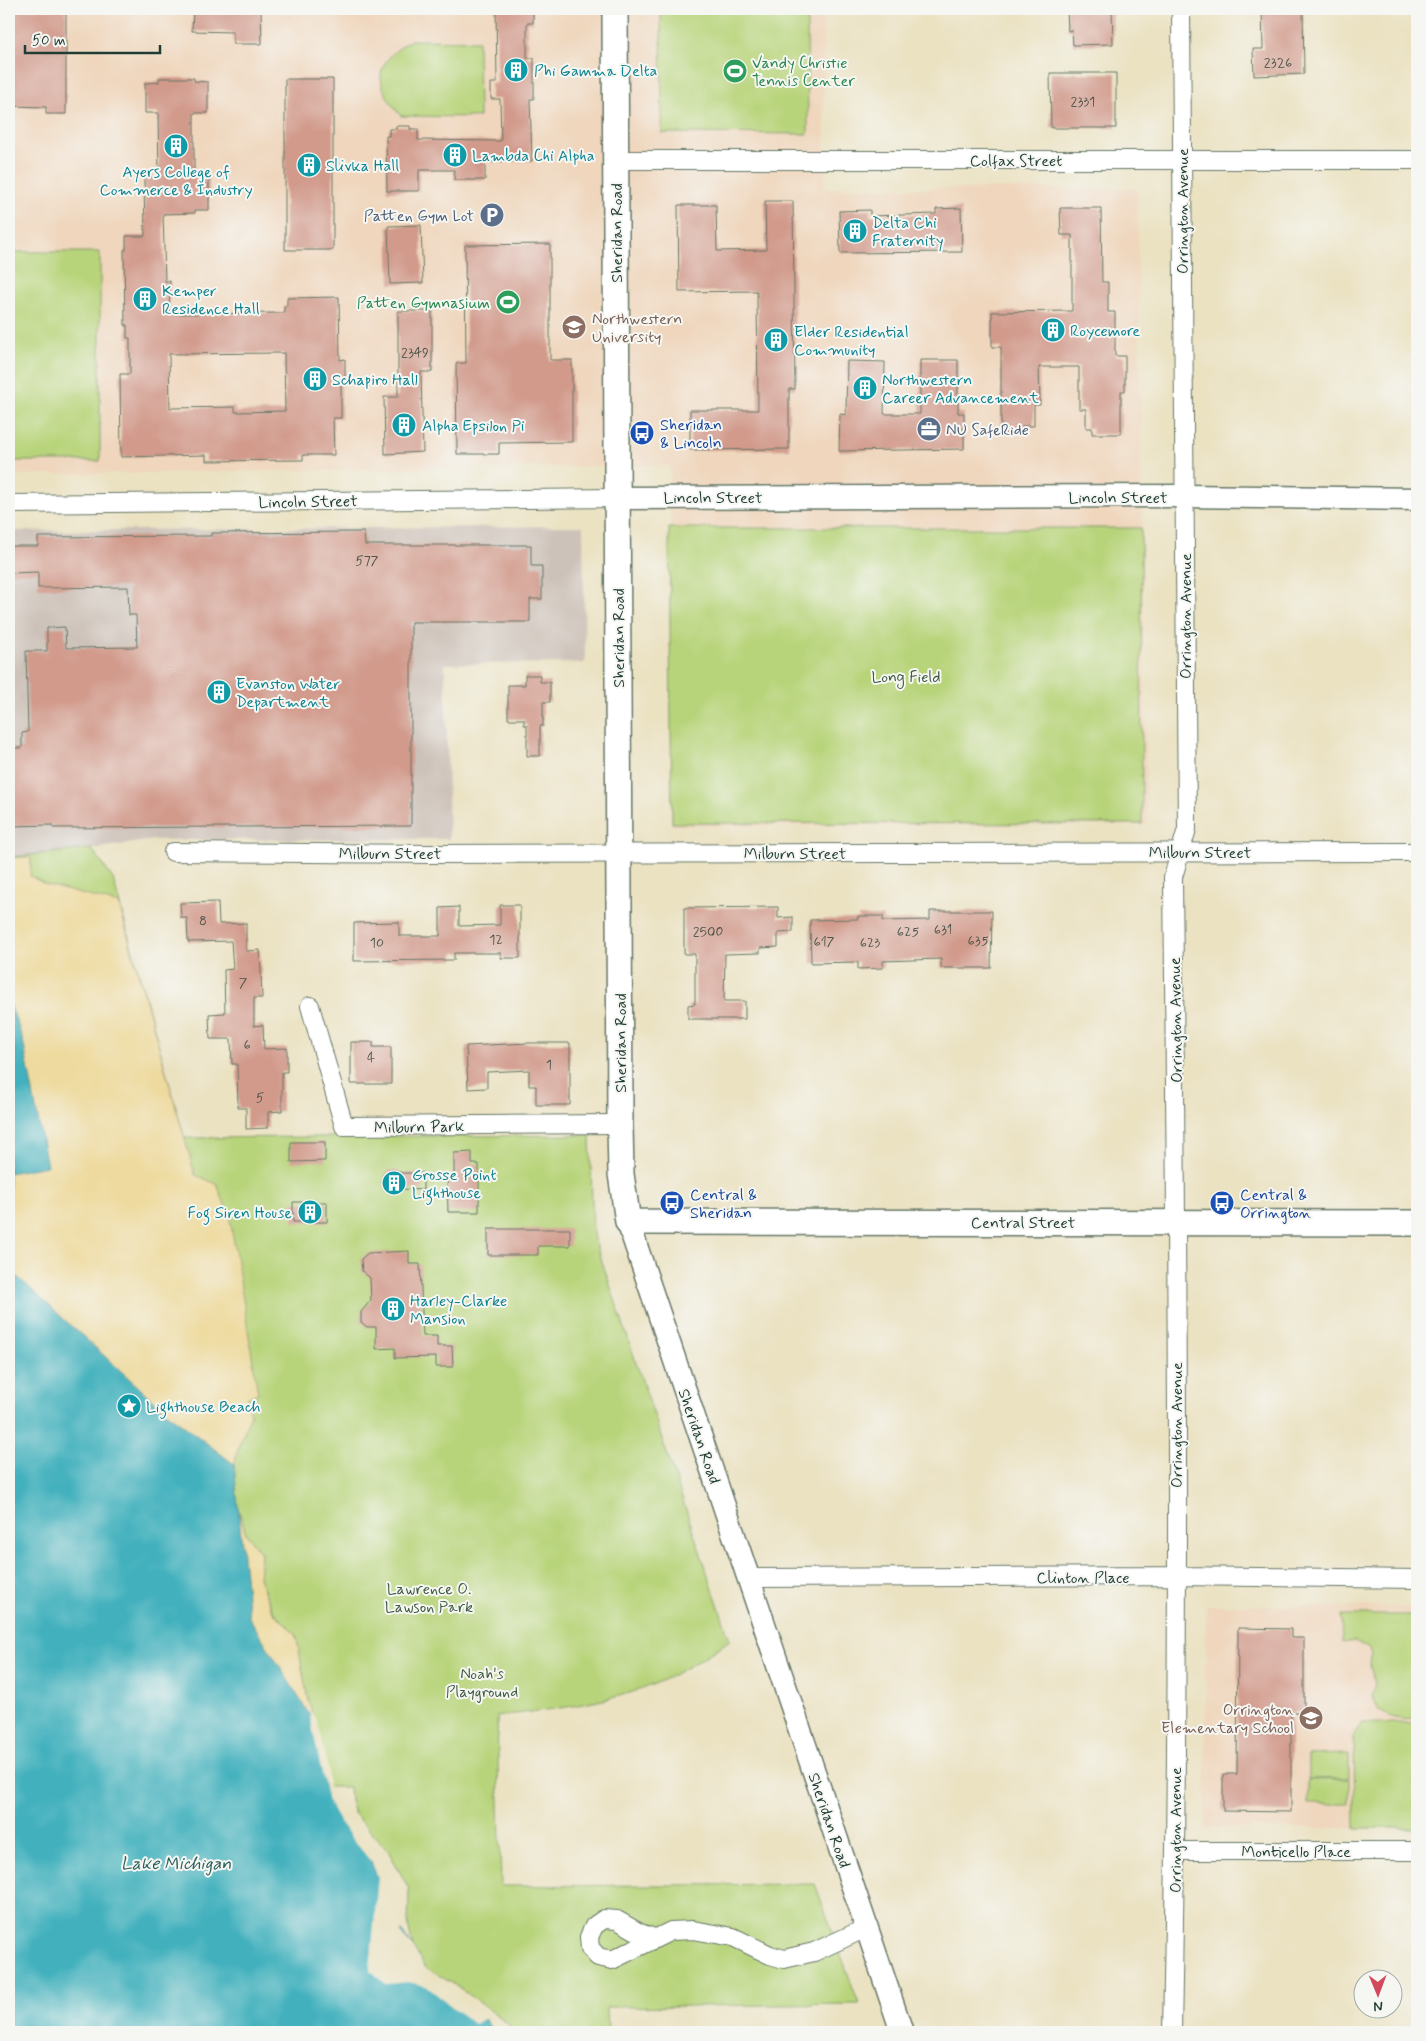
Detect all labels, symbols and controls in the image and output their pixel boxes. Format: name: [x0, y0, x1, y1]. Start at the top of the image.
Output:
scale bar: [25, 22, 160, 54]
text: 50 m: [32, 31, 66, 51]
place label: Vandy Christie Tennis Center: [752, 53, 855, 92]
house number: 2326: [1264, 54, 1292, 72]
building icon: Phi Gamma Delta: [503, 57, 529, 83]
sports icon: Vandy Christie Tennis Center: [722, 58, 748, 84]
place label: Phi Gamma Delta: [534, 61, 657, 82]
house number: 2331: [1071, 93, 1095, 111]
building icon: Ayers College of Commerce & Industry: [163, 133, 189, 159]
building icon: Lambda Chi Alpha: [442, 142, 468, 168]
place label: Lambda Chi Alpha: [472, 146, 595, 167]
street label: Orrington Avenue: [1173, 148, 1194, 274]
street label: Colfax Street: [970, 151, 1062, 172]
building icon: Slivka Hall: [296, 152, 322, 178]
place label: Slivka Hall: [326, 156, 399, 177]
place label: Ayers College of Commerce & Industry: [99, 162, 253, 201]
street label: Sheridan Road: [607, 183, 628, 283]
parking icon: Patten Gym Lot: [479, 202, 505, 228]
place label: Patten Gym Lot: [364, 206, 474, 227]
place label: Delta Chi Fraternity: [872, 213, 944, 252]
building icon: Delta Chi Fraternity: [842, 218, 868, 244]
place label: Kemper Residence Hall: [162, 281, 260, 320]
building icon: Kemper Residence Hall: [132, 286, 158, 312]
sports icon: Patten Gymnasium: [495, 289, 521, 315]
place label: Patten Gymnasium: [357, 293, 490, 314]
place label: Northwestern University: [592, 309, 682, 348]
school or university icon: Northwestern University: [561, 314, 587, 340]
building icon: Roycemore: [1040, 317, 1066, 343]
place label: Roycemore: [1070, 321, 1140, 342]
place label: Elder Residential Community: [794, 322, 909, 361]
building icon: Elder Residential Community: [763, 327, 789, 353]
house number: 2349: [401, 344, 429, 362]
building icon: Schapiro Hall: [302, 366, 328, 392]
place label: Schapiro Hall: [332, 370, 418, 391]
place label: Northwestern Career Advancement: [882, 370, 1039, 409]
building icon: Northwestern Career Advancement: [852, 375, 878, 401]
building icon: Alpha Epsilon Pi: [391, 412, 417, 438]
place label: Sheridan & Lincoln: [660, 415, 722, 454]
place label: Alpha Epsilon Pi: [422, 416, 525, 437]
office icon: NU SafeRide: [916, 416, 942, 442]
bus stop icon: Sheridan & Lincoln: [629, 420, 655, 446]
place label: NU SafeRide: [946, 420, 1029, 441]
street label: Lincoln Street: [663, 488, 763, 509]
street label: Lincoln Street: [1068, 488, 1168, 509]
street label: Lincoln Street: [258, 491, 358, 514]
house number: 577: [355, 552, 379, 570]
street label: Orrington Avenue: [1176, 553, 1197, 679]
street label: Sheridan Road: [609, 588, 630, 688]
park label: Long Field: [871, 667, 941, 689]
place label: Evanston Water Department: [236, 674, 341, 713]
building icon: Evanston Water Department: [206, 679, 232, 705]
street label: Milburn Street: [1149, 843, 1252, 864]
street label: Milburn Street: [339, 844, 442, 865]
street label: Milburn Street: [744, 844, 847, 865]
house number: 8: [199, 912, 207, 930]
house number: 631: [934, 921, 952, 939]
house number: 2500: [693, 923, 723, 941]
house number: 625: [897, 923, 919, 941]
house number: 12: [489, 931, 503, 949]
house number: 635: [968, 932, 989, 950]
house number: 617: [814, 933, 835, 951]
house number: 10: [370, 934, 384, 952]
house number: 623: [860, 934, 880, 952]
street label: Orrington Avenue: [1165, 957, 1188, 1083]
house number: 7: [239, 974, 248, 992]
street label: Sheridan Road: [611, 993, 632, 1093]
house number: 6: [243, 1036, 251, 1054]
house number: 4: [367, 1049, 375, 1067]
house number: 1: [546, 1056, 552, 1074]
house number: 5: [256, 1089, 264, 1107]
street label: Milburn Park: [374, 1116, 464, 1139]
place label: Grosse Point Lighthouse: [412, 1165, 496, 1205]
building icon: Grosse Point Lighthouse: [381, 1170, 407, 1196]
place label: Central & Sheridan: [690, 1185, 757, 1224]
place label: Central & Orrington: [1240, 1185, 1312, 1224]
bus stop icon: Central & Sheridan: [659, 1190, 685, 1216]
bus stop icon: Central & Orrington: [1209, 1190, 1235, 1216]
building icon: Fog Siren House: [297, 1199, 323, 1225]
place label: Fog Siren House: [188, 1203, 292, 1225]
street label: Central Street: [971, 1213, 1076, 1234]
place label: Harley-Clarke Mansion: [410, 1291, 507, 1330]
building icon: Harley-Clarke Mansion: [380, 1296, 406, 1322]
street label: Orrington Avenue: [1167, 1362, 1188, 1488]
street label: Sheridan Road: [672, 1386, 725, 1487]
place icon: Lighthouse Beach: [116, 1393, 142, 1419]
place label: Lighthouse Beach: [146, 1397, 260, 1419]
street label: Clinton Place: [1036, 1568, 1130, 1589]
park label: Lawrence O. Lawson Park: [385, 1579, 473, 1618]
park label: Noah's Playground: [446, 1664, 518, 1703]
place label: Orrington Elementary School: [1161, 1700, 1294, 1739]
school or university icon: Orrington Elementary School: [1298, 1705, 1324, 1731]
street label: Orrington Avenue: [1166, 1767, 1187, 1893]
street label: Sheridan Road: [802, 1770, 855, 1871]
street label: Monticello Place: [1241, 1842, 1351, 1863]
water label: Lake Michigan: [121, 1852, 231, 1876]
north arrow: [1354, 1968, 1404, 2018]
text: N: [1373, 1997, 1383, 2015]

